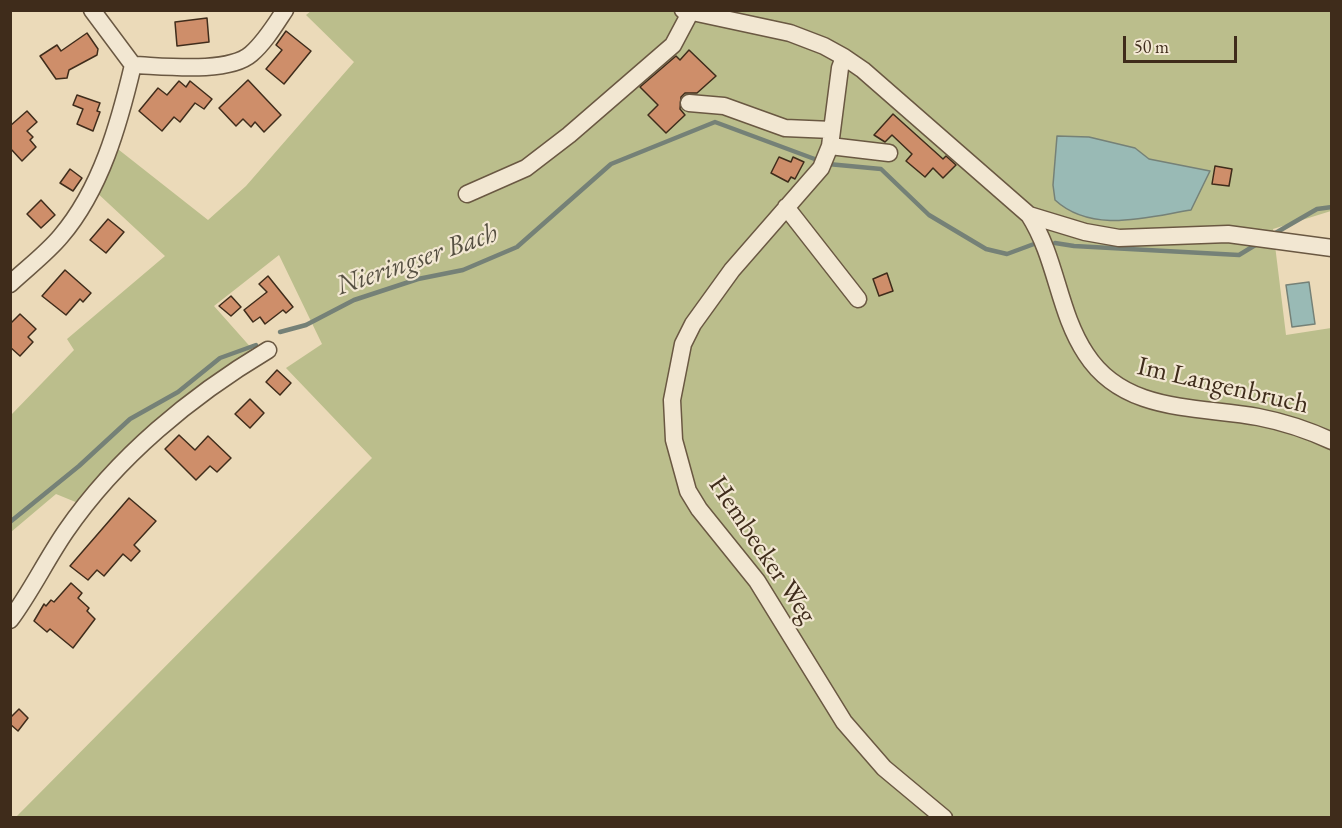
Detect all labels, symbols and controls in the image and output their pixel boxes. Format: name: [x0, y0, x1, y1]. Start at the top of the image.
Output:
scale bar: [1126, 24, 1240, 62]
text: 50 m: [1134, 35, 1169, 58]
water label: Nieringser Bach: [332, 217, 502, 303]
street label: Im Langenbruch: [1134, 351, 1312, 421]
street label: Hembecker Weg: [701, 470, 823, 630]

